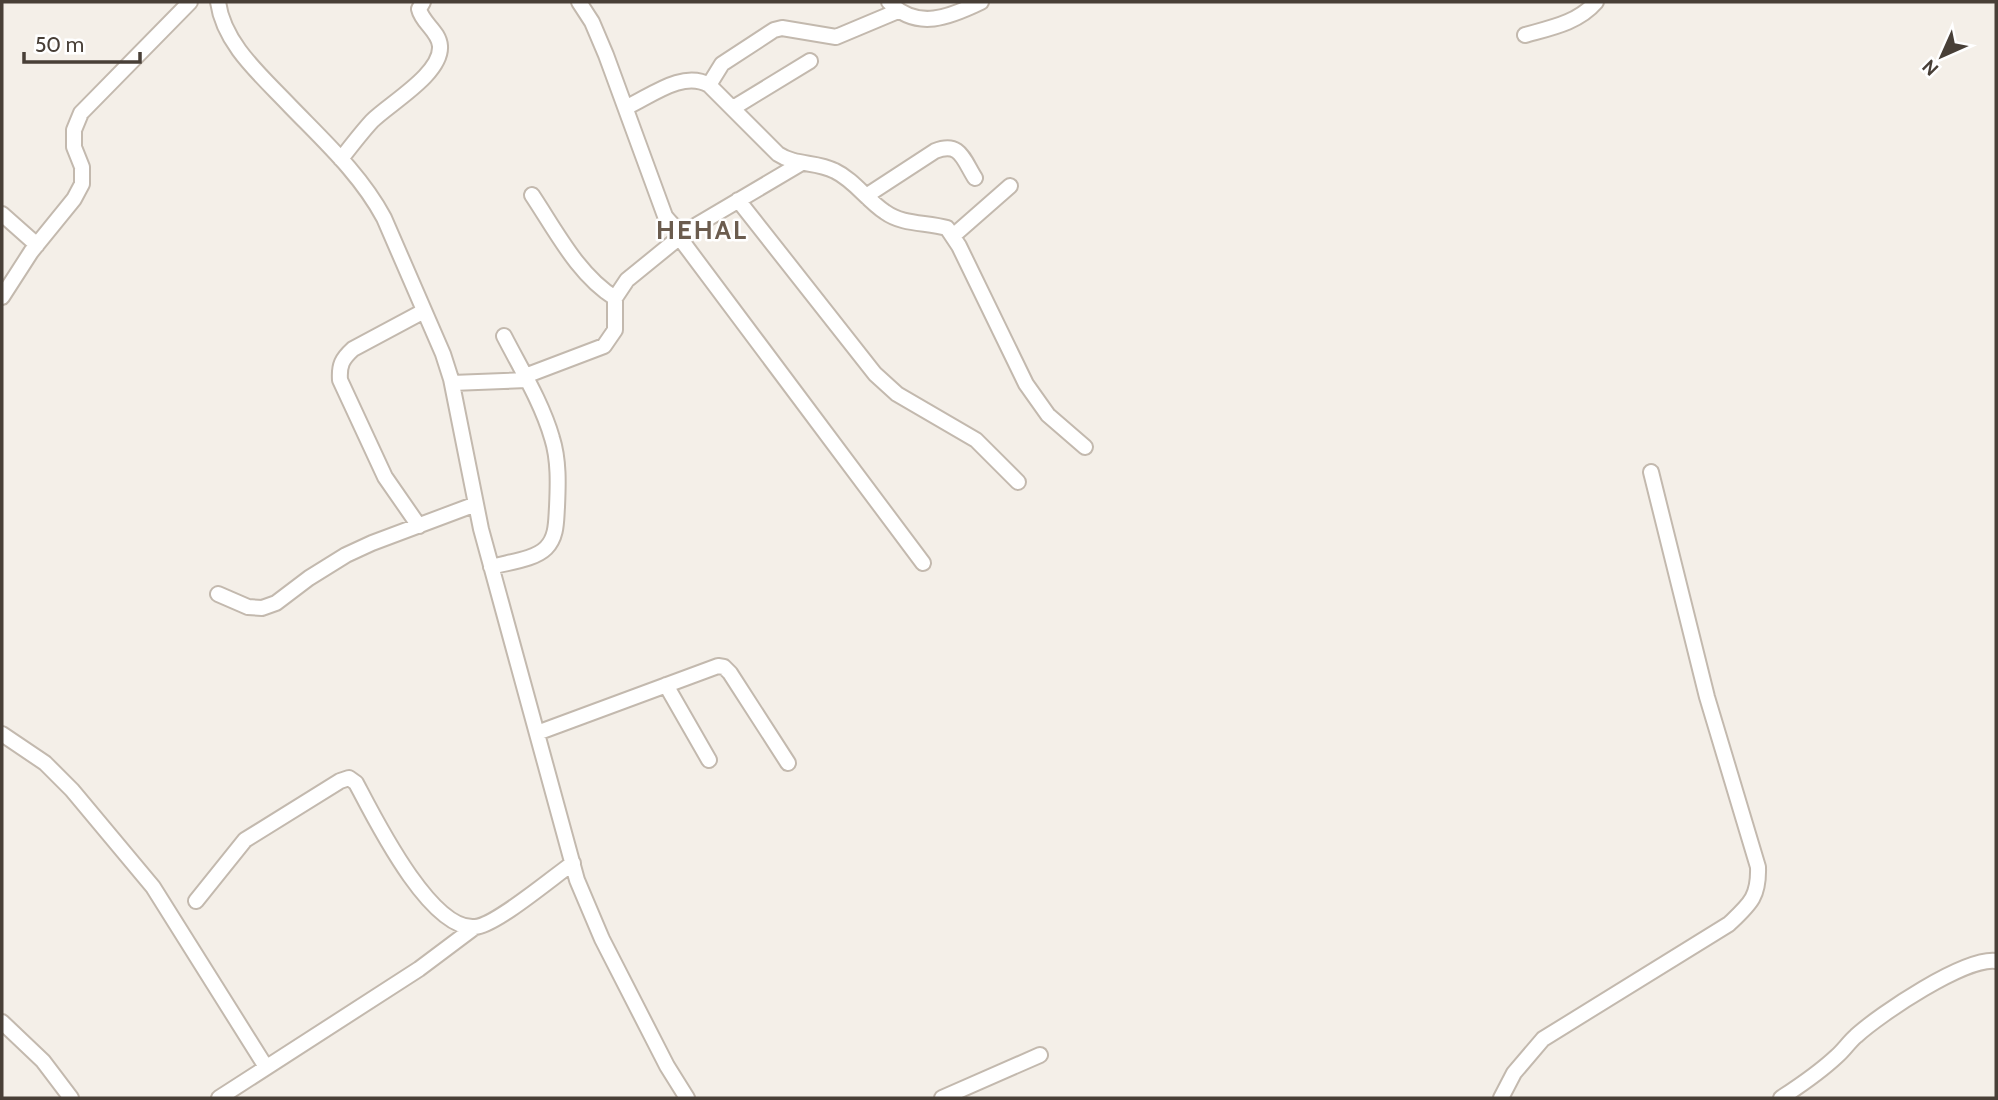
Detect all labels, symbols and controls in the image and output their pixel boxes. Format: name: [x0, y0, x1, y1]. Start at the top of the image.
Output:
scale bar: [24, 21, 140, 65]
north arrow: [1907, 21, 1977, 91]
text: 50 m: [35, 32, 84, 57]
text: N: [1917, 55, 1943, 81]
district label: HEHAL: [656, 214, 748, 246]

